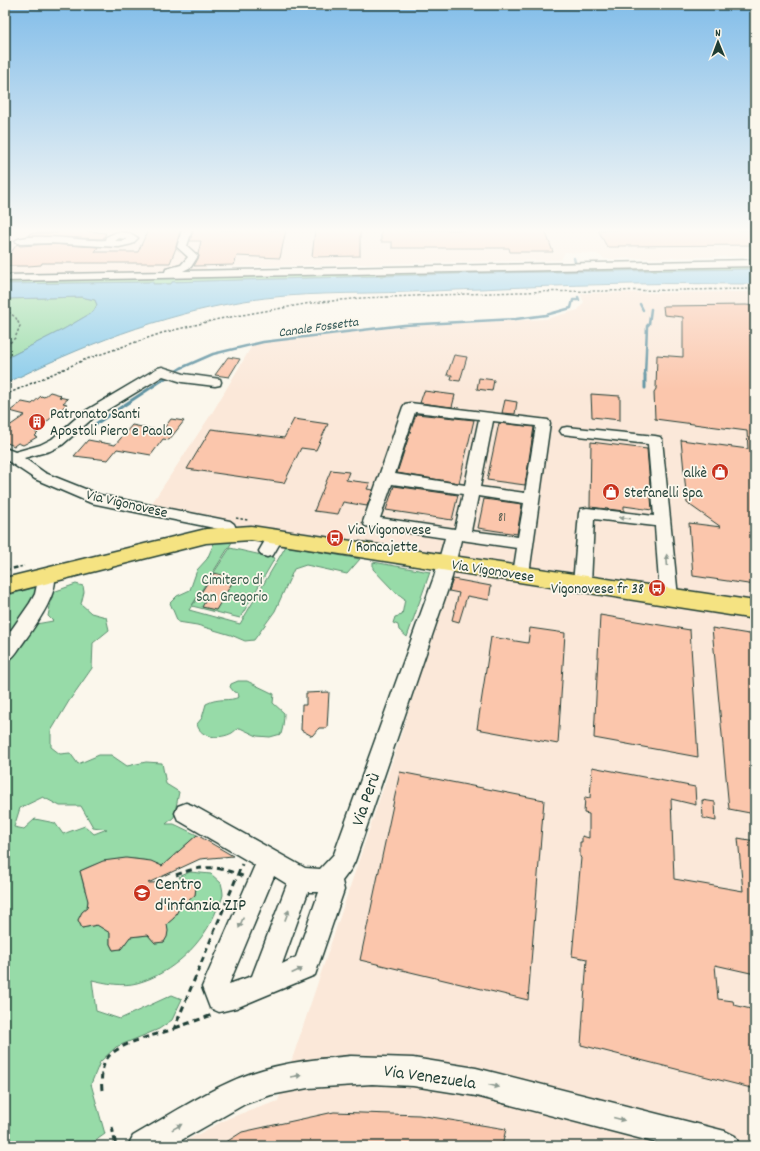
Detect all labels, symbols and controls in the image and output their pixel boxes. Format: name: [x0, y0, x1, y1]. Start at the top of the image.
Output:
north arrow: [698, 22, 738, 62]
text: N: [715, 26, 721, 42]
water label: Canale Fossetta: [277, 313, 360, 343]
place label: Patronato Santi Apostoli Piero e Paolo: [50, 404, 173, 443]
building icon: Patronato Santi Apostoli Piero e Paolo: [27, 412, 47, 432]
shop icon: alkè: [710, 462, 730, 482]
place label: alkè: [684, 463, 707, 485]
shop icon: Stefanelli Spa: [601, 482, 621, 502]
place label: Stefanelli Spa: [624, 483, 703, 505]
street label: Via Vigonovese: [84, 485, 170, 525]
house number: 81: [498, 509, 506, 528]
one-way arrow: [619, 515, 631, 521]
place label: Via Vigonovese / Roncajette: [348, 520, 431, 559]
bus stop icon: Via Vigonovese / Roncajette: [325, 528, 345, 548]
one-way arrow: [663, 554, 670, 566]
street label: Via Vigonovese: [450, 555, 536, 589]
park label: Cimitero di San Gregorio: [196, 570, 268, 609]
bus stop icon: Vigonovese fr 38: [647, 578, 667, 598]
place label: Vigonovese fr 38: [551, 579, 644, 601]
street label: Via Perù: [347, 770, 388, 830]
place label: Centro d'infanzia ZIP: [155, 873, 246, 919]
school or university icon: Centro d'infanzia ZIP: [132, 883, 152, 903]
one-way arrow: [285, 908, 291, 920]
one-way arrow: [238, 918, 244, 930]
one-way arrow: [291, 968, 302, 974]
street label: Via Venezuela: [382, 1060, 478, 1097]
one-way arrow: [289, 1073, 302, 1079]
one-way arrow: [487, 1084, 500, 1090]
one-way arrow: [613, 1116, 626, 1122]
one-way arrow: [171, 1123, 183, 1130]

